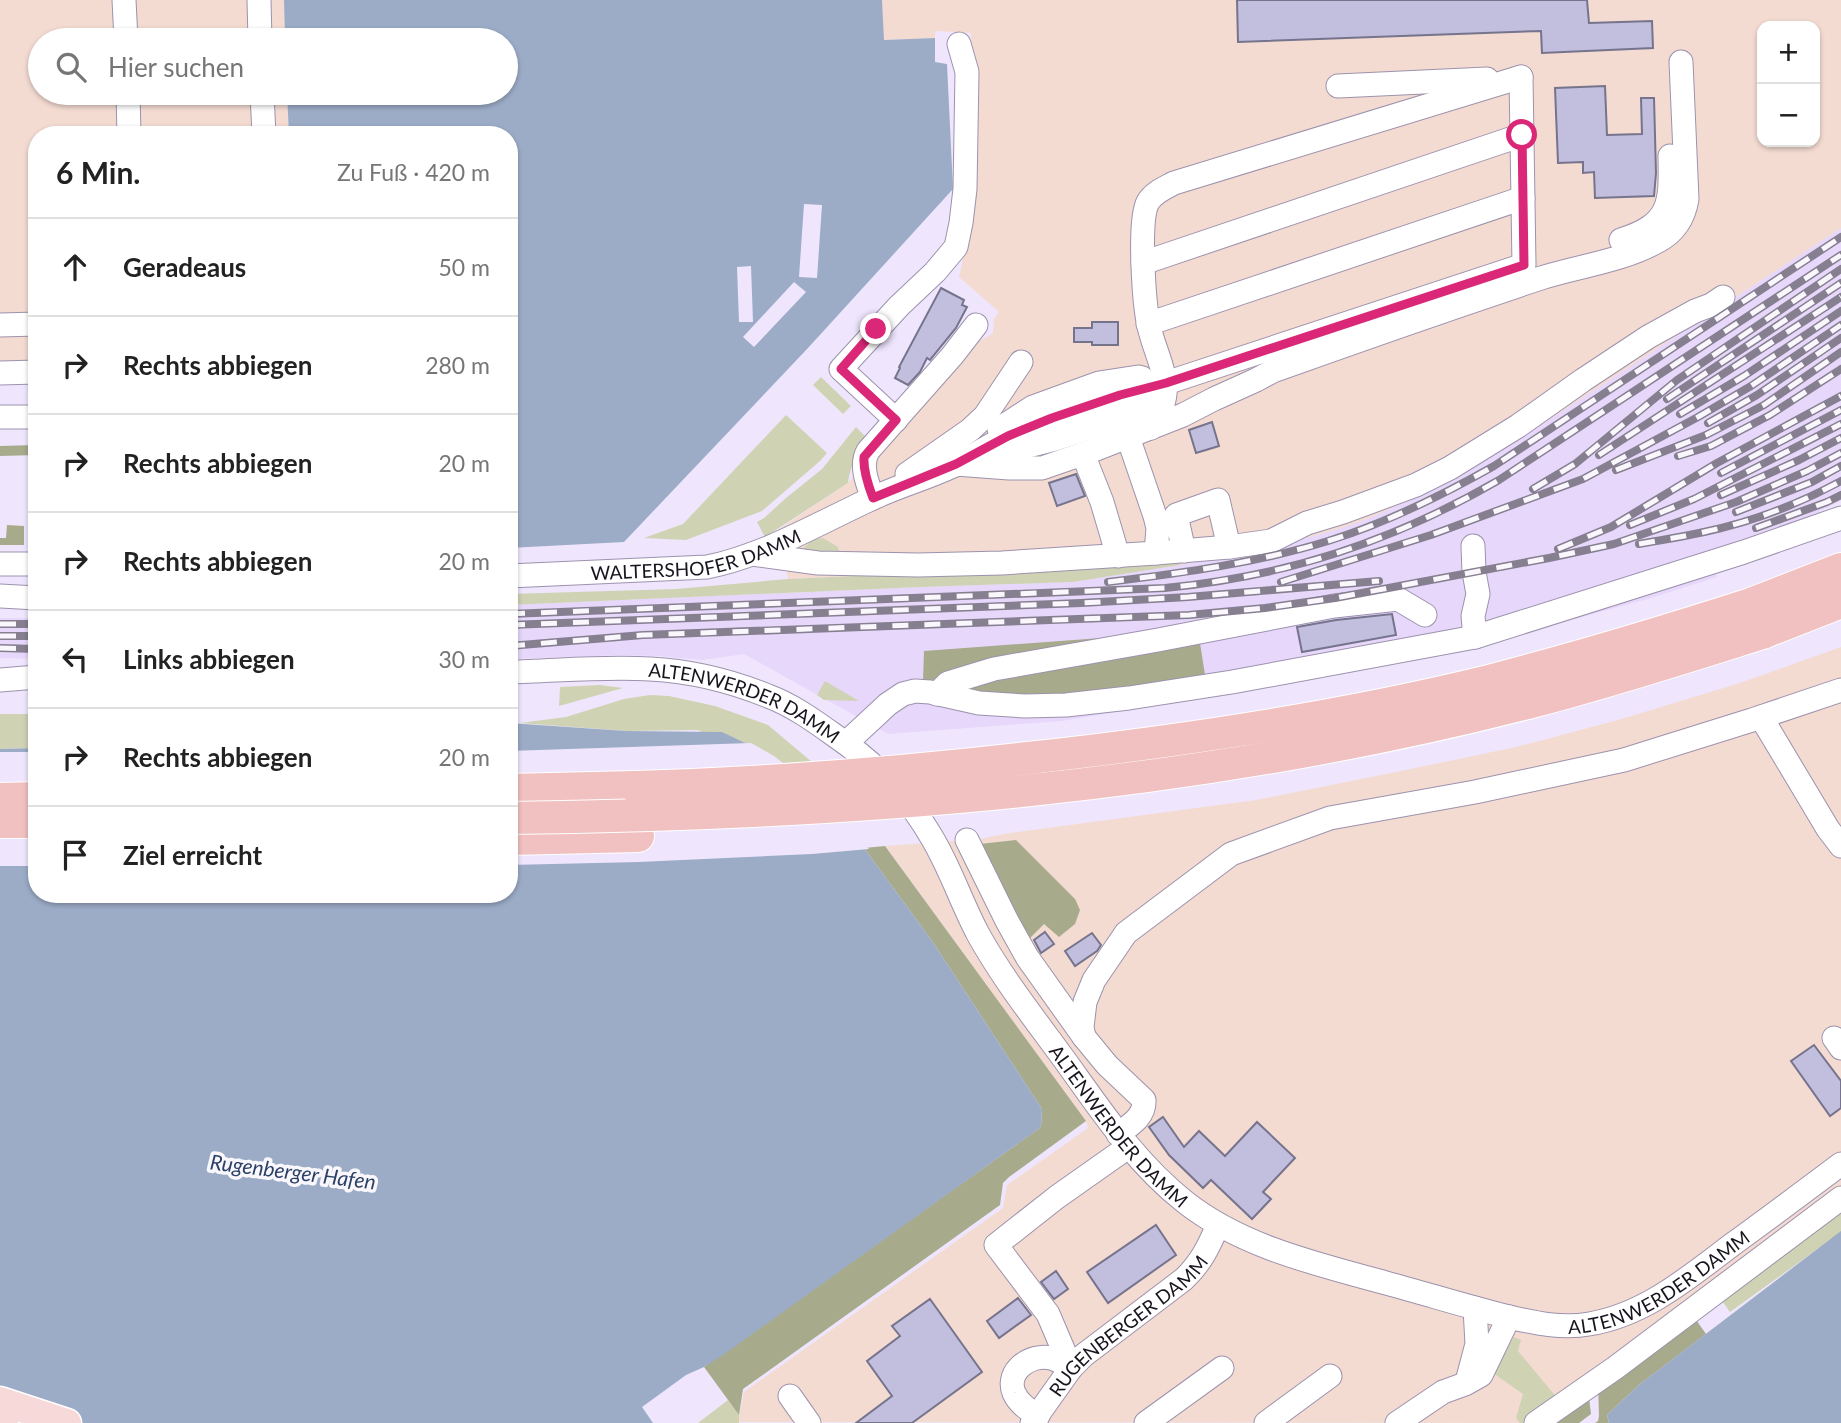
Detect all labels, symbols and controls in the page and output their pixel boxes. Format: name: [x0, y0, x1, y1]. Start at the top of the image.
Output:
map controls: [1757, 21, 1820, 147]
button: +: [1757, 21, 1820, 84]
search box: [28, 28, 518, 105]
icon: search: [52, 48, 90, 86]
text: Hier suchen: [108, 51, 244, 83]
button: −: [1757, 84, 1820, 147]
route start: [1506, 119, 1537, 150]
text: 6 Min.: [56, 154, 141, 190]
text: Zu Fuß · 420 m: [337, 158, 490, 186]
icon: ahead: [56, 248, 94, 286]
text: Geradeaus: [123, 251, 246, 283]
text: 50 m: [439, 253, 490, 281]
route end: [860, 313, 891, 344]
icon: right: [56, 346, 94, 384]
text: Rechts abbiegen: [123, 349, 312, 381]
text: 280 m: [425, 351, 490, 379]
icon: right: [56, 444, 94, 482]
text: Rechts abbiegen: [123, 447, 312, 479]
text: 20 m: [439, 449, 490, 477]
street label: WALTERSHOFER DAMM: [590, 523, 804, 584]
icon: right: [56, 542, 94, 580]
text: Rechts abbiegen: [123, 545, 312, 577]
text: 20 m: [439, 547, 490, 575]
icon: left: [56, 640, 94, 678]
text: Links abbiegen: [123, 643, 295, 675]
text: 30 m: [439, 645, 490, 673]
street label: ALTENWERDER DAMM: [648, 657, 845, 747]
icon: right: [56, 738, 94, 776]
text: Rechts abbiegen: [123, 741, 312, 773]
text: 20 m: [439, 743, 490, 771]
icon: arrive: [56, 836, 94, 874]
text: Ziel erreicht: [123, 839, 262, 871]
street label: ALTENWERDER DAMM: [1046, 1040, 1193, 1212]
water label: Rugenberger Hafen: [209, 1148, 377, 1194]
street label: ALTENWERDER DAMM: [1567, 1225, 1753, 1338]
street label: RUGENBERGER DAMM: [1043, 1250, 1212, 1400]

